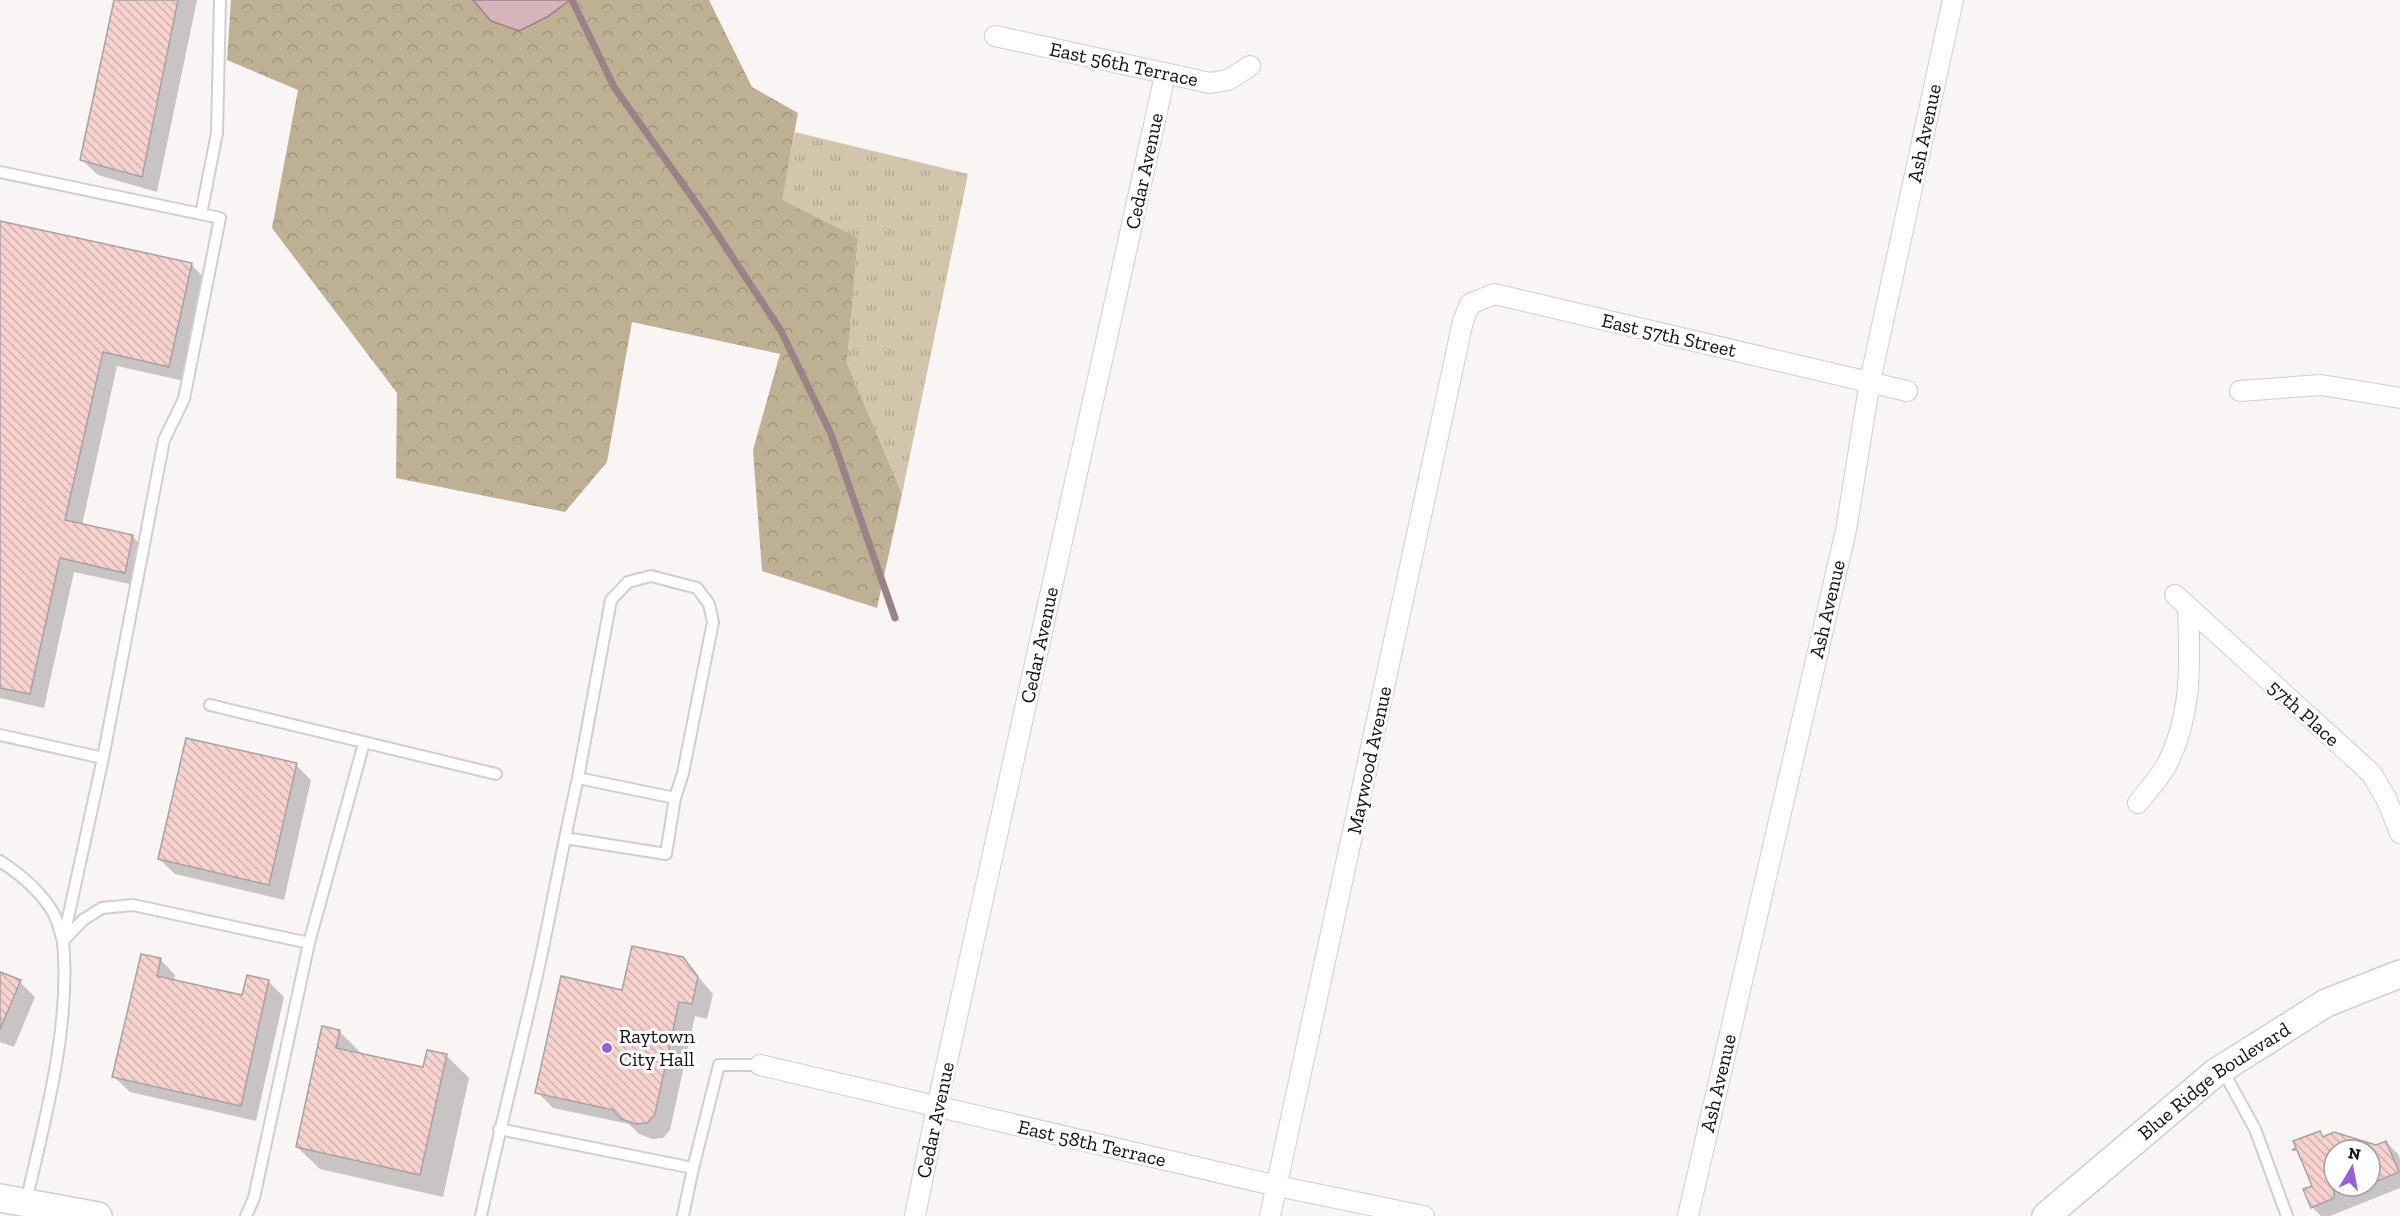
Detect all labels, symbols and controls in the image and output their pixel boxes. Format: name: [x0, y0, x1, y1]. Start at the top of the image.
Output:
street label: East 56th Terrace: [1048, 37, 1200, 91]
street label: Ash Avenue: [1902, 82, 1946, 184]
street label: Cedar Avenue: [1120, 111, 1168, 231]
street label: East 57th Street: [1599, 308, 1739, 362]
street label: Ash Avenue: [1804, 558, 1850, 660]
street label: Cedar Avenue: [1015, 585, 1063, 705]
street label: 57th Place: [2263, 675, 2345, 751]
street label: Maywood Avenue: [1342, 684, 1396, 836]
street label: Blue Ridge Boulevard: [2133, 1017, 2294, 1145]
place label: Raytown City Hall: [619, 1024, 696, 1071]
street label: Ash Avenue: [1695, 1032, 1741, 1134]
marker: Raytown City Hall: [600, 1041, 614, 1055]
street label: Cedar Avenue: [911, 1060, 959, 1180]
street label: East 58th Terrace: [1016, 1114, 1168, 1172]
north arrow: [2322, 1138, 2382, 1198]
text: N: [2347, 1143, 2362, 1164]

